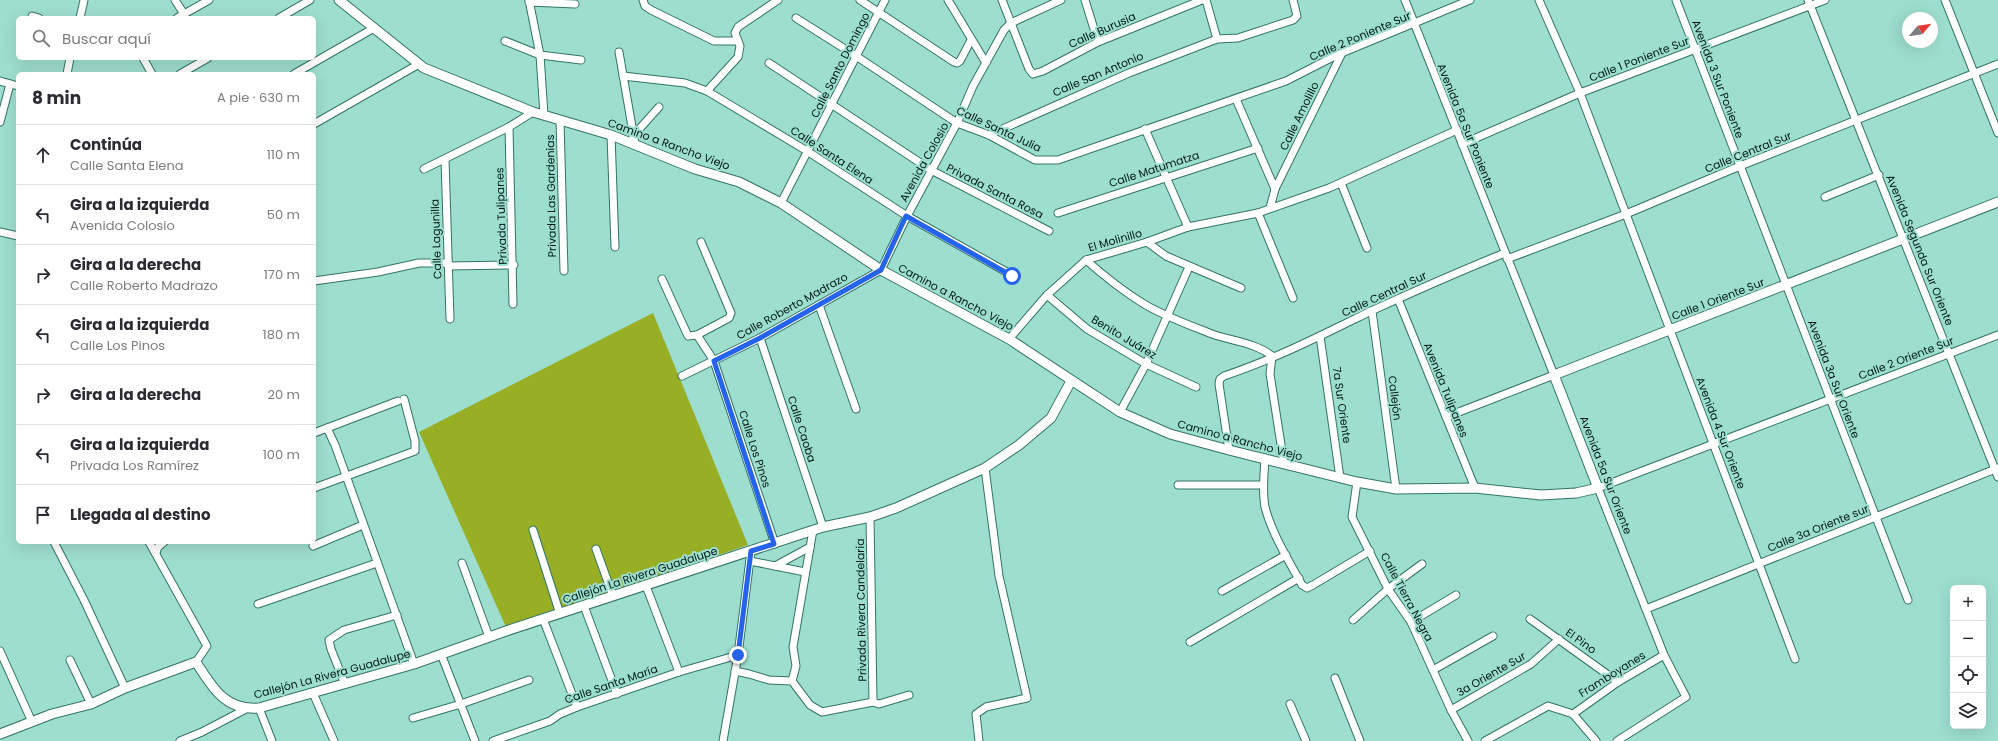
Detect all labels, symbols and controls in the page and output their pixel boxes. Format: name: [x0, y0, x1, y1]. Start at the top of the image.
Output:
street label: Calle 2 Poniente Sur: [1307, 7, 1413, 65]
street label: Calle Burusia: [1066, 8, 1138, 52]
street label: Calle Santo Domingo: [806, 10, 874, 120]
north arrow: [1902, 12, 1938, 48]
search box: [16, 16, 316, 60]
street label: Avenida 3 Sur Poniente: [1688, 17, 1748, 141]
icon: search: [30, 27, 52, 49]
text: Buscar aquí: [62, 28, 151, 49]
street label: Calle 1 Poniente Sur: [1587, 33, 1691, 85]
street label: Calle San Antonio: [1050, 48, 1146, 100]
street label: Avenida 5a Sur Poniente: [1434, 61, 1499, 191]
street label: Calle Amolillo: [1275, 79, 1323, 153]
text: 8 min: [32, 86, 81, 110]
text: A pie · 630 m: [217, 88, 300, 107]
street label: Calle Santa Julia: [954, 102, 1044, 156]
street label: Camino a Rancho Viejo: [606, 114, 732, 174]
street label: Avenida Colosio: [895, 119, 953, 205]
street label: Calle Santa Elena: [787, 122, 877, 188]
street label: Calle Central Sur: [1702, 127, 1794, 177]
text: Continúa: [70, 134, 142, 155]
street label: Privada Las Gardenias: [542, 134, 560, 258]
icon: ahead: [32, 144, 54, 166]
text: 110 m: [267, 145, 300, 164]
street label: Calle Matumatza: [1107, 147, 1201, 191]
text: Calle Santa Elena: [70, 156, 184, 175]
street label: Privada Santa Rosa: [944, 160, 1046, 222]
street label: Privada Tulipanes: [491, 167, 511, 265]
street label: Avenida Segunda Sur Oriente: [1882, 172, 1958, 328]
text: Gira a la izquierda: [70, 194, 209, 215]
street label: Calle Lagunilla: [427, 199, 445, 279]
icon: left: [32, 204, 54, 226]
text: 50 m: [267, 205, 300, 224]
text: Avenida Colosio: [70, 216, 175, 235]
street label: El Molinillo: [1086, 225, 1144, 255]
text: Gira a la derecha: [70, 254, 201, 275]
street label: Camino a Rancho Viejo: [895, 260, 1017, 334]
icon: right: [32, 264, 54, 286]
text: 170 m: [264, 265, 300, 284]
route start: [1003, 267, 1021, 285]
street label: Calle Central Sur: [1339, 267, 1429, 321]
street label: Calle Roberto Madrazo: [733, 269, 851, 343]
street label: Calle 1 Oriente Sur: [1669, 274, 1767, 324]
text: Calle Roberto Madrazo: [70, 276, 218, 295]
street label: Benito Juárez: [1088, 311, 1160, 363]
text: Gira a la izquierda: [70, 314, 209, 335]
street label: Avenida 3a Sur Oriente: [1804, 318, 1864, 441]
icon: left: [32, 324, 54, 346]
text: 180 m: [263, 325, 300, 344]
street label: Calle 2 Oriente Sur: [1856, 332, 1956, 384]
text: Calle Los Pinos: [70, 336, 165, 355]
street label: Avenida Tulipanes: [1420, 340, 1472, 440]
street label: 7a Sur Oriente: [1329, 366, 1355, 444]
street label: Callejón: [1384, 375, 1406, 421]
street label: Avenida 4 Sur Oriente: [1692, 375, 1750, 491]
icon: right: [32, 384, 54, 406]
text: Gira a la derecha: [70, 384, 201, 405]
text: 20 m: [267, 385, 300, 404]
street label: Calle Caoba: [784, 394, 820, 464]
street label: Calle Los Pinos: [735, 408, 775, 490]
street label: Avenida 5a Sur Oriente: [1576, 413, 1636, 537]
street label: Camino a Rancho Viejo: [1176, 416, 1304, 464]
text: Gira a la izquierda: [70, 434, 209, 455]
icon: left: [32, 444, 54, 466]
text: 100 m: [263, 445, 300, 464]
text: Privada Los Ramírez: [70, 456, 199, 475]
street label: Calle 3a Oriente sur: [1765, 500, 1871, 556]
icon: arrive: [32, 504, 54, 526]
text: Llegada al destino: [70, 504, 211, 525]
street label: Privada Rivera Candelaria: [852, 538, 870, 682]
street label: Callejón La Rivera Guadalupe: [561, 542, 720, 608]
street label: Calle Tierra Negra: [1377, 550, 1437, 644]
map controls: [1950, 585, 1986, 729]
button: +: [1950, 585, 1986, 621]
button: −: [1950, 621, 1986, 657]
street label: El Pino: [1562, 624, 1600, 658]
street label: Callejón La Rivera Guadalupe: [252, 645, 412, 703]
route end: [729, 646, 747, 664]
street label: Framboyanes: [1575, 647, 1649, 701]
street label: 3a Oriente Sur: [1453, 648, 1529, 700]
button: locate: [1950, 657, 1986, 693]
street label: Calle Santa María: [562, 661, 660, 707]
button: layers: [1950, 693, 1986, 729]

